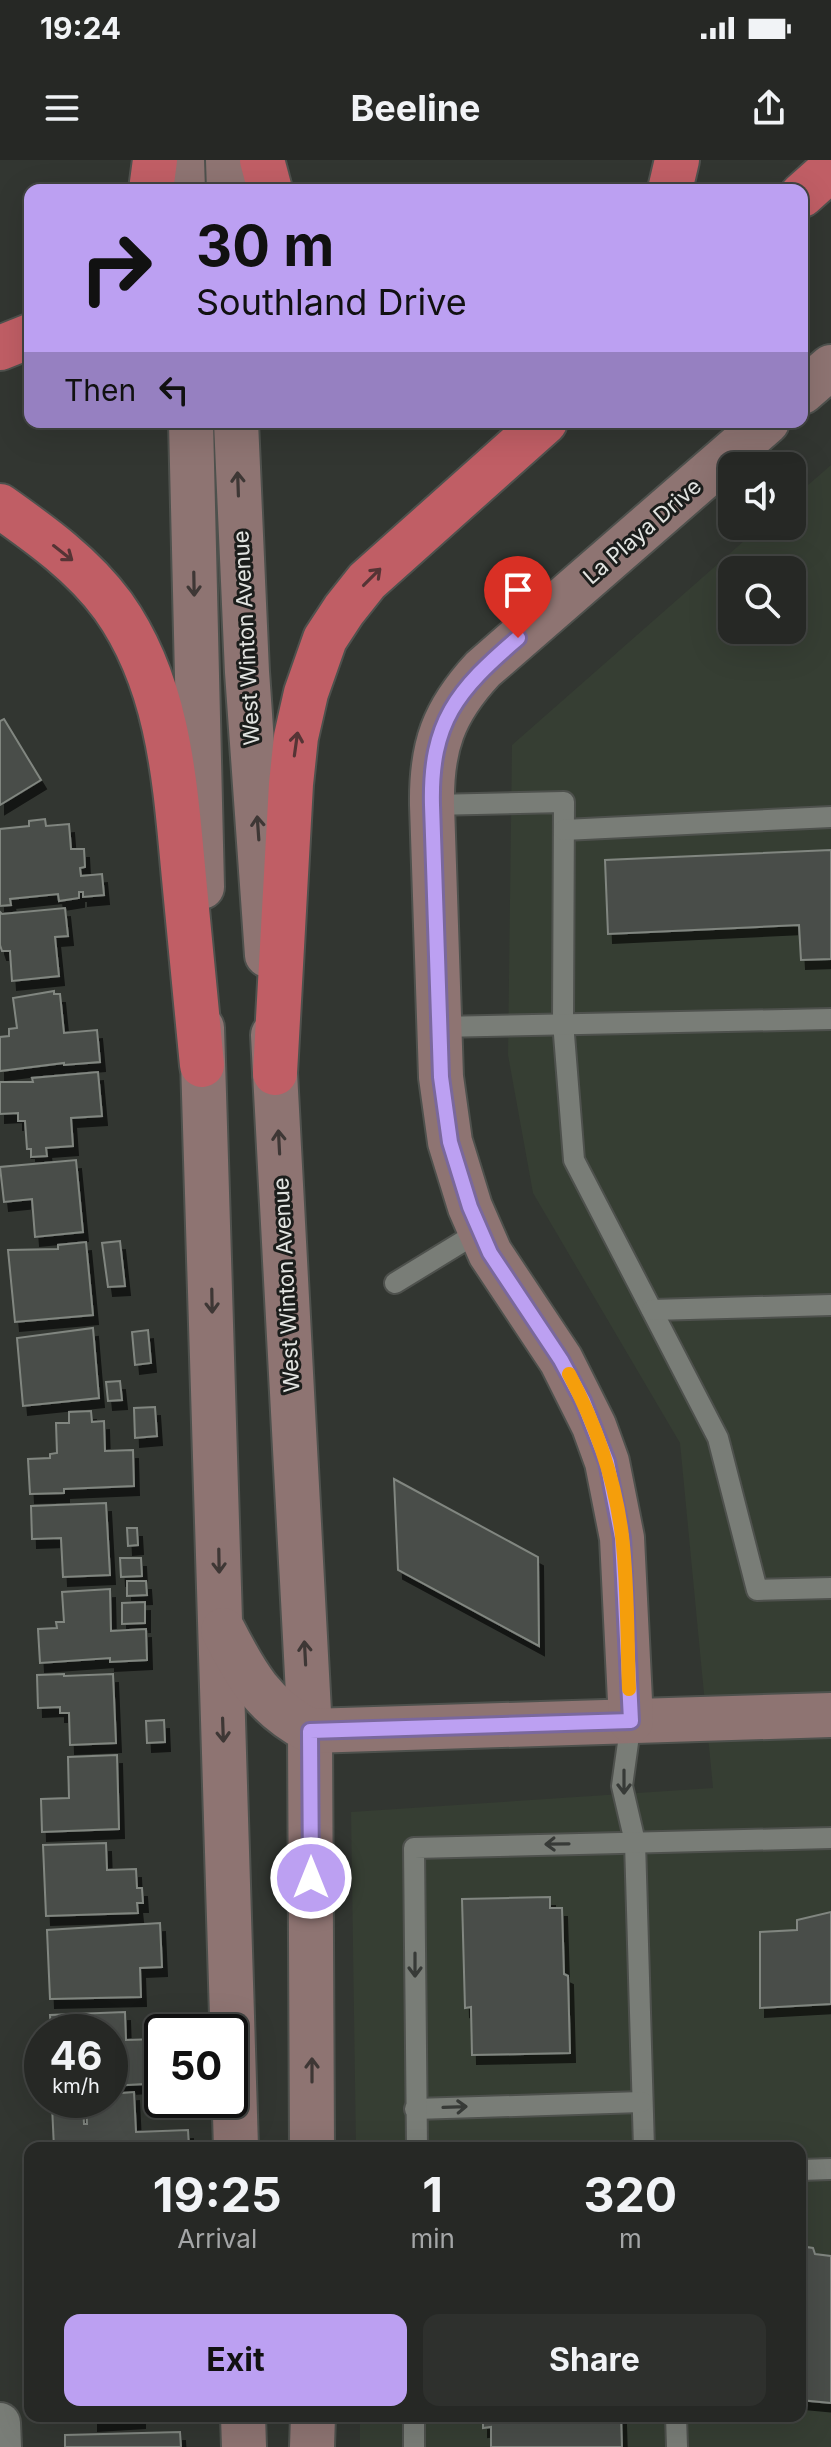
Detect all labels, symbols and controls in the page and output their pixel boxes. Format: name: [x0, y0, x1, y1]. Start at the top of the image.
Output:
text: 19:24: [40, 10, 121, 46]
icon: menu: [40, 86, 84, 130]
text: Beeline: [350, 86, 481, 130]
icon: share: [747, 86, 791, 130]
text: 30 m: [196, 212, 334, 280]
icon: right: [64, 216, 168, 320]
text: Southland Drive: [196, 280, 467, 324]
icon: left: [152, 368, 196, 412]
text: Then: [64, 372, 136, 408]
map controls: [718, 452, 806, 644]
button: sound: [718, 452, 806, 540]
one-way arrow: [231, 471, 246, 498]
street label: La Playa Drive: [578, 473, 706, 589]
street label: West Winton Avenue: [227, 530, 265, 746]
one-way arrow: [52, 544, 73, 561]
pin: [484, 556, 552, 638]
button: search: [718, 556, 806, 644]
one-way arrow: [362, 568, 381, 587]
icon: arrive: [496, 568, 540, 612]
one-way arrow: [187, 570, 202, 597]
one-way arrow: [289, 732, 304, 757]
one-way arrow: [250, 815, 265, 842]
one-way arrow: [271, 1129, 286, 1156]
street label: West Winton Avenue: [267, 1177, 305, 1393]
one-way arrow: [204, 1287, 219, 1314]
one-way arrow: [211, 1547, 226, 1574]
one-way arrow: [298, 1640, 313, 1667]
one-way arrow: [216, 1716, 231, 1743]
one-way arrow: [616, 1769, 632, 1795]
position arrow: [269, 1836, 353, 1920]
one-way arrow: [544, 1837, 571, 1852]
one-way arrow: [407, 1951, 423, 1978]
speed limit sign: 50: [144, 2014, 248, 2118]
text: 46: [49, 2031, 103, 2080]
one-way arrow: [304, 2057, 320, 2084]
text: km/h: [52, 2074, 100, 2098]
one-way arrow: [441, 2100, 468, 2115]
text: 19:25: [153, 2165, 282, 2224]
text: 1: [422, 2165, 443, 2224]
text: 320: [584, 2165, 677, 2224]
text: Arrival: [177, 2223, 257, 2254]
text: min: [410, 2223, 455, 2254]
text: m: [619, 2223, 642, 2254]
button: Exit: [64, 2314, 407, 2406]
button: Share: [423, 2314, 766, 2406]

